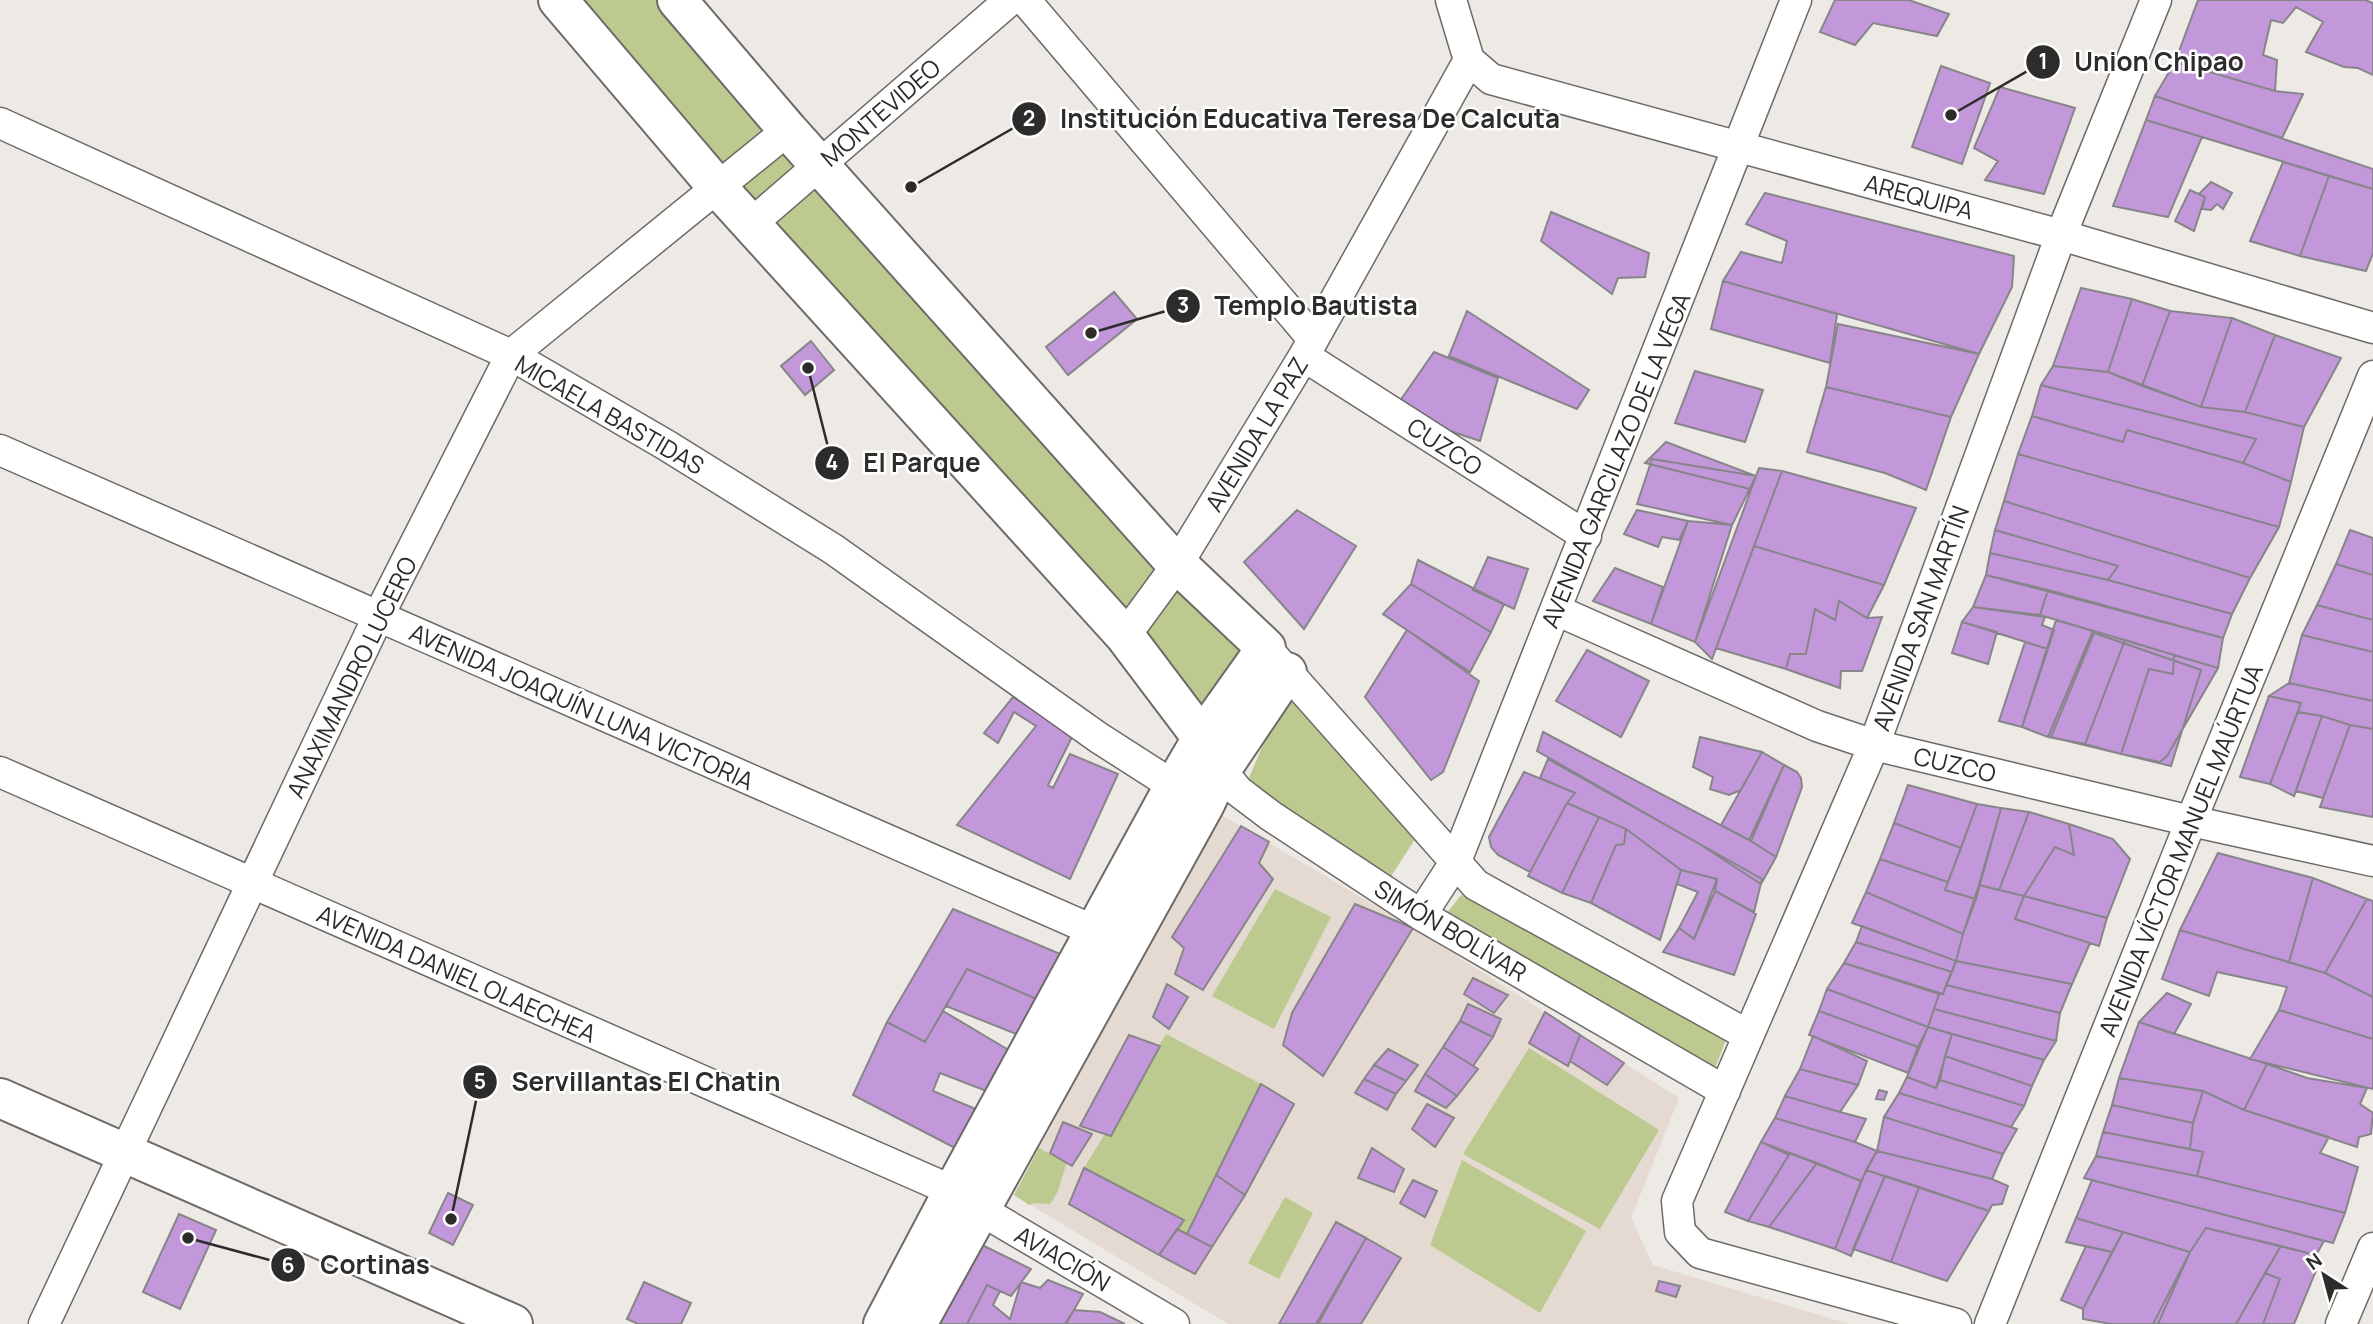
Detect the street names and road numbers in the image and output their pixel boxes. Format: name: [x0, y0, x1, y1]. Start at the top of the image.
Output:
street label: MONTEVIDEO: [813, 51, 947, 173]
street label: AREQUIPA: [1861, 166, 1977, 226]
street label: AVENIDA GARCILAZO DE LA VEGA: [1532, 287, 1698, 633]
street label: MICAELA BASTIDAS: [510, 346, 710, 482]
street label: AVENIDA LA PAZ: [1197, 351, 1315, 517]
street label: CUZCO: [1401, 409, 1489, 483]
street label: AVENIDA SAN MARTÍN: [1864, 501, 1976, 735]
street label: ANAXIMANDRO LUCERO: [278, 551, 424, 803]
street label: AVENIDA JOAQUÍN LUNA VICTORIA: [405, 615, 759, 797]
street label: AVENIDA VÍCTOR MANUEL MAÚRTUA: [2090, 659, 2270, 1041]
street label: CUZCO: [1911, 739, 1999, 789]
street label: SIMÓN BOLÍVAR: [1369, 871, 1533, 989]
street label: AVENIDA DANIEL OLAECHEA: [312, 896, 602, 1050]
street label: AVIACIÓN: [1009, 1217, 1117, 1299]

